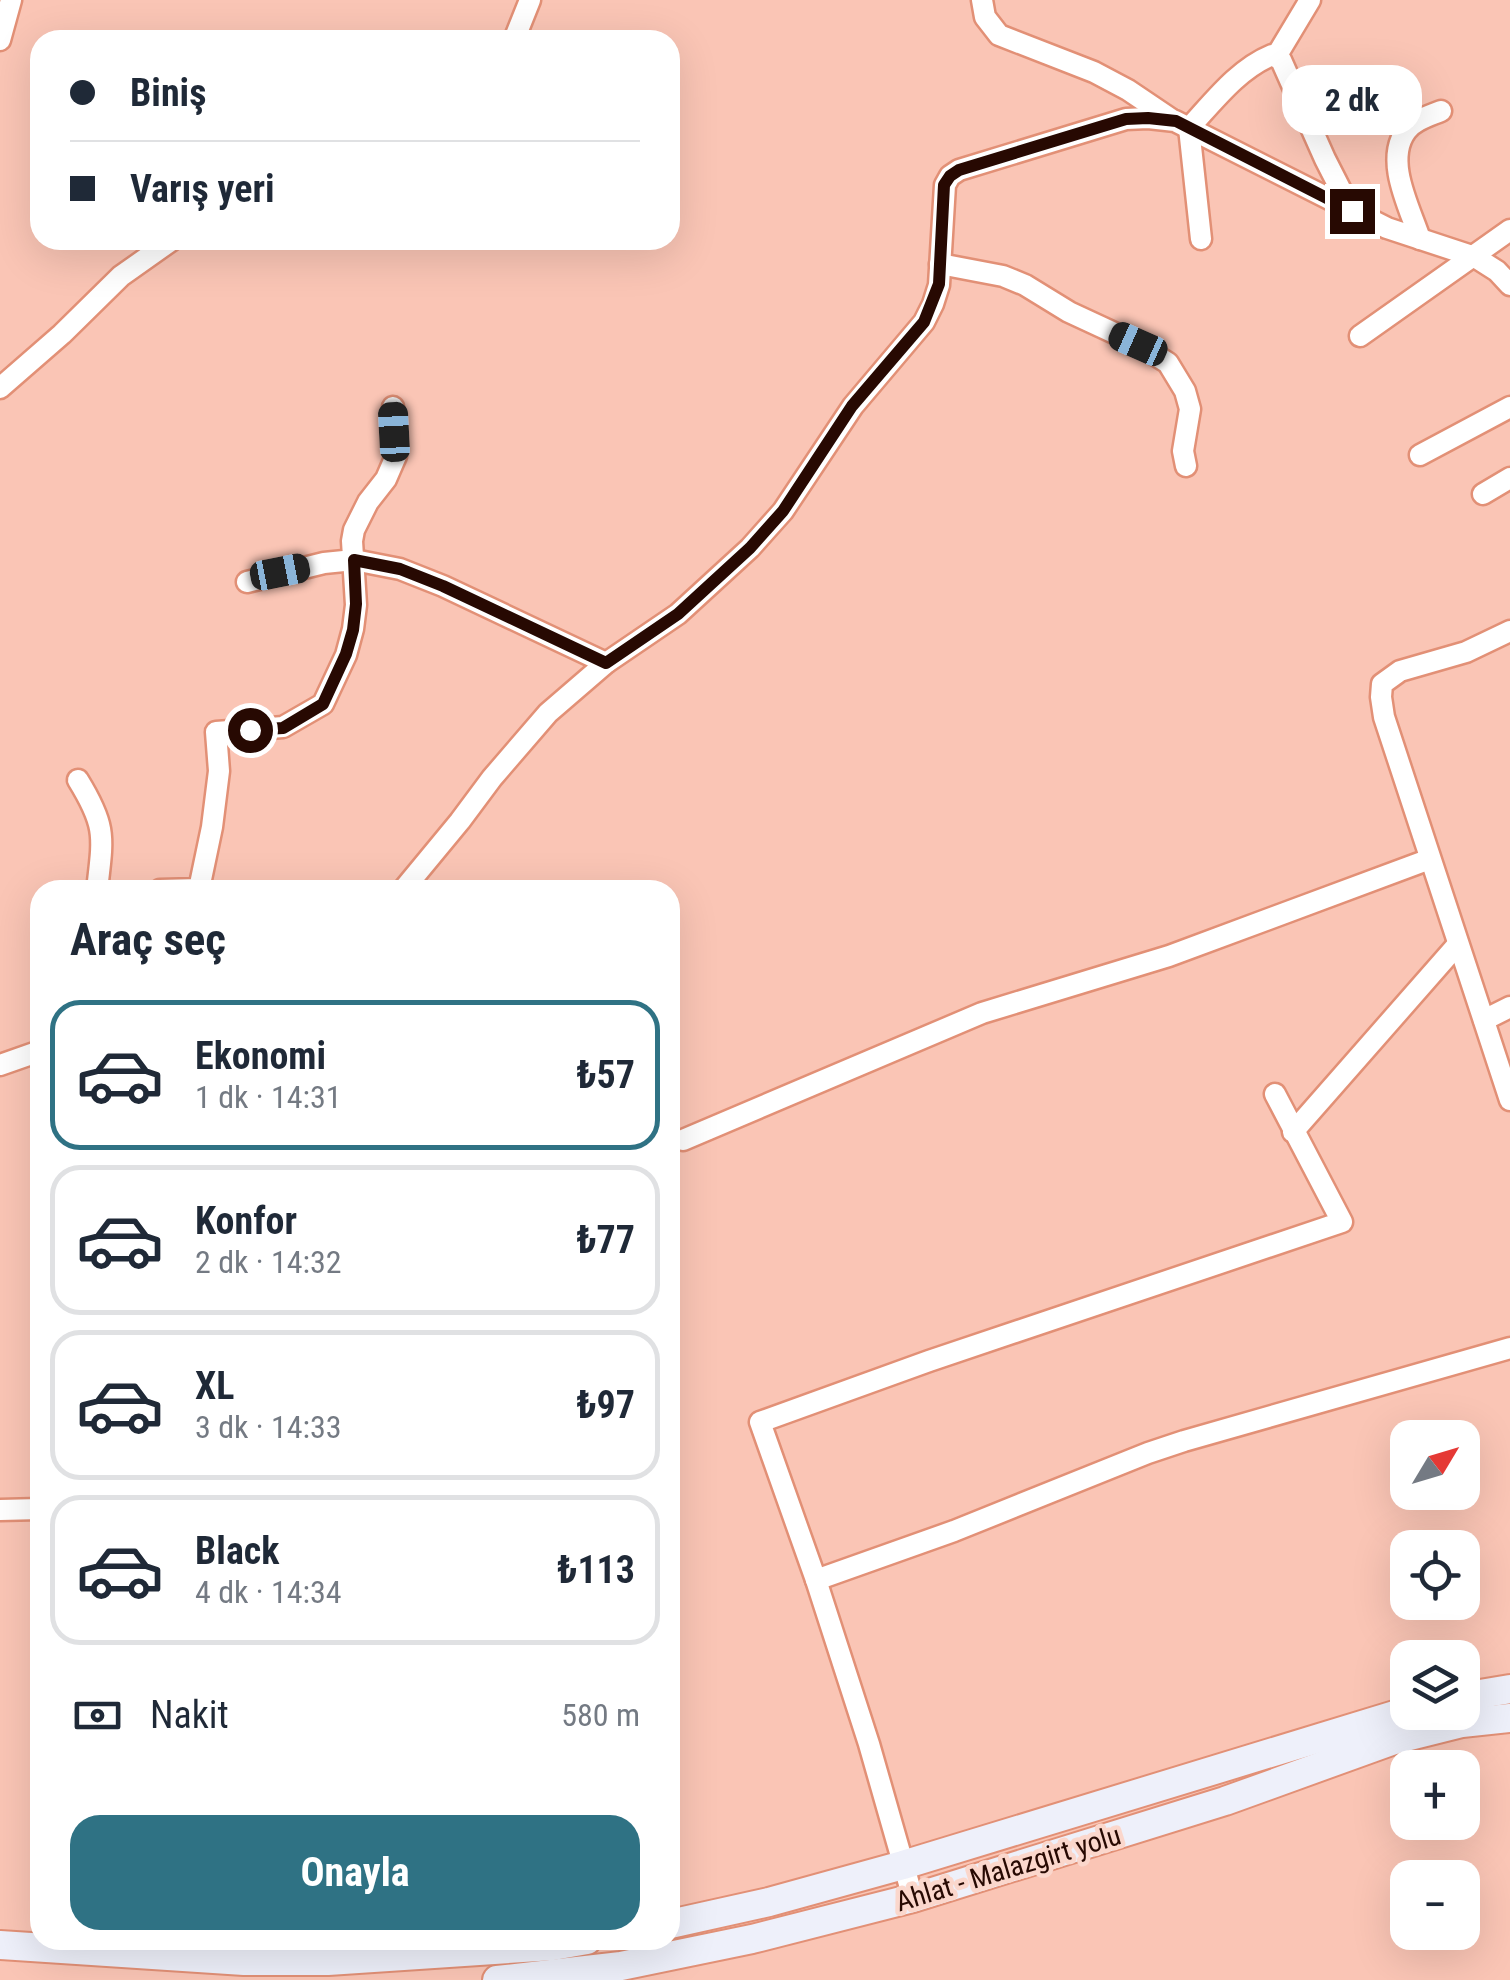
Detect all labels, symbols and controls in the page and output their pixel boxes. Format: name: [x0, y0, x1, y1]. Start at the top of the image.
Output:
callout: 2 dk: [1282, 66, 1422, 136]
text: Biniş: [130, 71, 206, 115]
text: 2 dk: [1325, 81, 1379, 119]
text: Varış yeri: [130, 167, 275, 211]
route end: [1330, 189, 1375, 234]
car: [1104, 318, 1172, 370]
car: [377, 401, 411, 463]
car: [248, 552, 312, 592]
route start: [228, 708, 273, 753]
text: Araç seç: [70, 913, 226, 966]
icon: car: [75, 1030, 165, 1120]
text: Ekonomi: [195, 1034, 326, 1078]
text: ₺57: [576, 1053, 635, 1097]
text: 1 dk · 14:31: [195, 1078, 342, 1116]
icon: car: [75, 1195, 165, 1285]
text: Konfor: [195, 1199, 297, 1243]
text: ₺77: [576, 1218, 635, 1262]
text: 2 dk · 14:32: [195, 1243, 342, 1281]
icon: car: [75, 1360, 165, 1450]
text: XL: [195, 1364, 234, 1408]
text: ₺97: [576, 1383, 635, 1427]
text: 3 dk · 14:33: [195, 1408, 342, 1446]
north arrow: [1390, 1420, 1480, 1510]
map controls: [1390, 1420, 1480, 1950]
icon: car: [75, 1525, 165, 1615]
text: Black: [195, 1529, 279, 1573]
button: locate: [1390, 1530, 1480, 1620]
text: ₺113: [557, 1548, 635, 1592]
text: 4 dk · 14:34: [195, 1573, 342, 1611]
button: layers: [1390, 1640, 1480, 1730]
icon: cash: [70, 1688, 125, 1743]
text: Nakit: [150, 1693, 229, 1737]
text: 580 m: [561, 1696, 640, 1734]
button: +: [1390, 1750, 1480, 1840]
button: Onayla: [70, 1815, 640, 1930]
street label: Ahlat - Malazgirt yolu: [892, 1819, 1125, 1918]
button: −: [1390, 1860, 1480, 1950]

